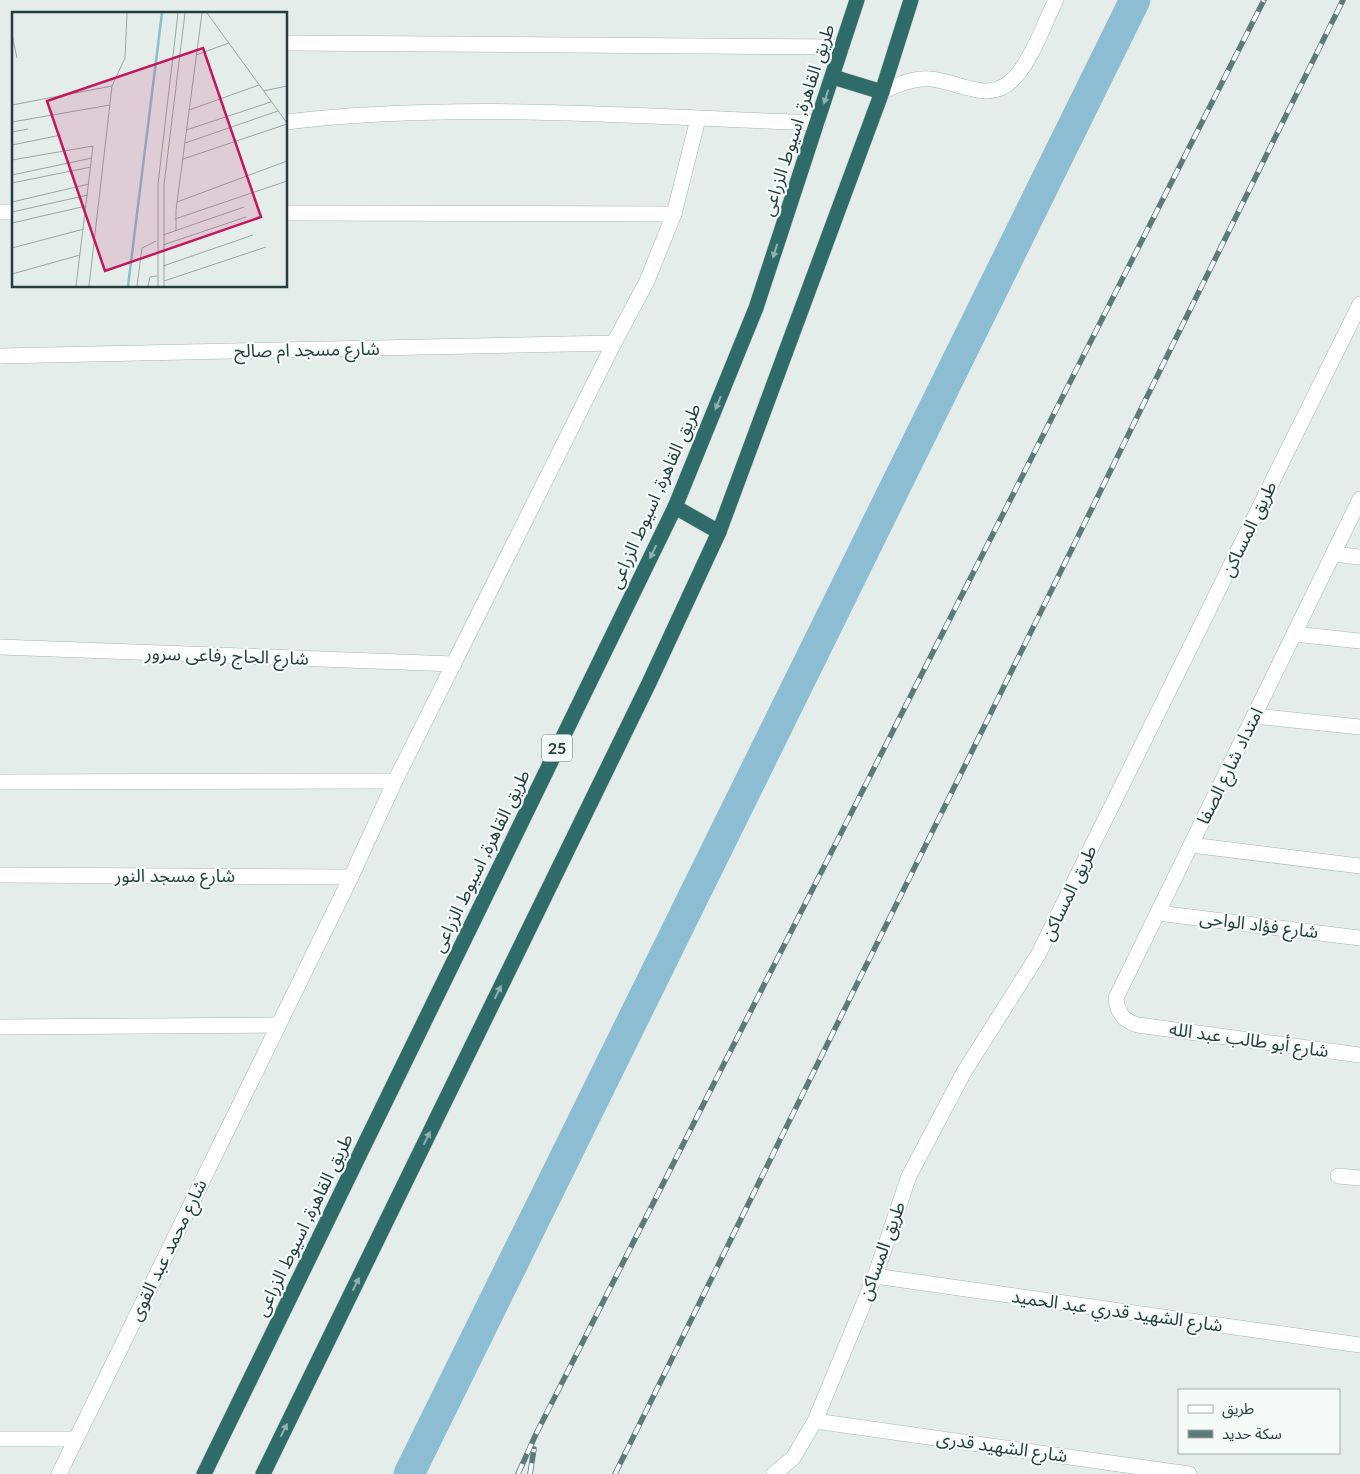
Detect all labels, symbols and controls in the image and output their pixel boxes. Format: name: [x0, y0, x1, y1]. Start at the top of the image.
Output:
inset map: [12, 12, 288, 288]
street label: طريق القاهرة, اسيوط الزراعى: [756, 21, 839, 219]
one-way arrow: [822, 89, 830, 104]
one-way arrow: [771, 244, 779, 259]
street label: شارع مسجد ام صالح: [234, 337, 380, 365]
one-way arrow: [713, 396, 721, 410]
street label: طريق القاهرة, اسيوط الزراعى: [603, 400, 706, 592]
street label: طريق المساكن: [1215, 477, 1282, 580]
one-way arrow: [649, 545, 657, 559]
street label: شارع الحاج رفاعى سرور: [144, 641, 309, 673]
street label: امتداد شارع الصفا: [1191, 703, 1271, 829]
road number: 25: [542, 734, 572, 761]
street label: طريق القاهرة, اسيوط الزراعى: [426, 766, 535, 956]
street label: طريق المساكن: [1035, 841, 1102, 944]
street label: شارع مسجد النور: [114, 864, 235, 890]
street label: شارع فؤاد الواحى: [1198, 906, 1320, 946]
one-way arrow: [494, 985, 502, 999]
street label: شارع أبو طالب عبد الله: [1167, 1017, 1330, 1065]
street label: طريق القاهرة, اسيوط الزراعى: [249, 1130, 358, 1320]
one-way arrow: [423, 1131, 431, 1145]
street label: شارع محمد عبد القوى: [123, 1175, 214, 1326]
street label: طريق المساكن: [853, 1198, 910, 1304]
one-way arrow: [352, 1277, 360, 1291]
street label: شارع الشهيد قدري عبد الحميد: [1010, 1284, 1224, 1340]
legend: [1178, 1389, 1340, 1454]
text: طريق: [1222, 1399, 1254, 1419]
one-way arrow: [280, 1423, 288, 1437]
text: سكة حديد: [1222, 1424, 1282, 1442]
street label: شارع الشهيد قدرى: [935, 1426, 1069, 1470]

